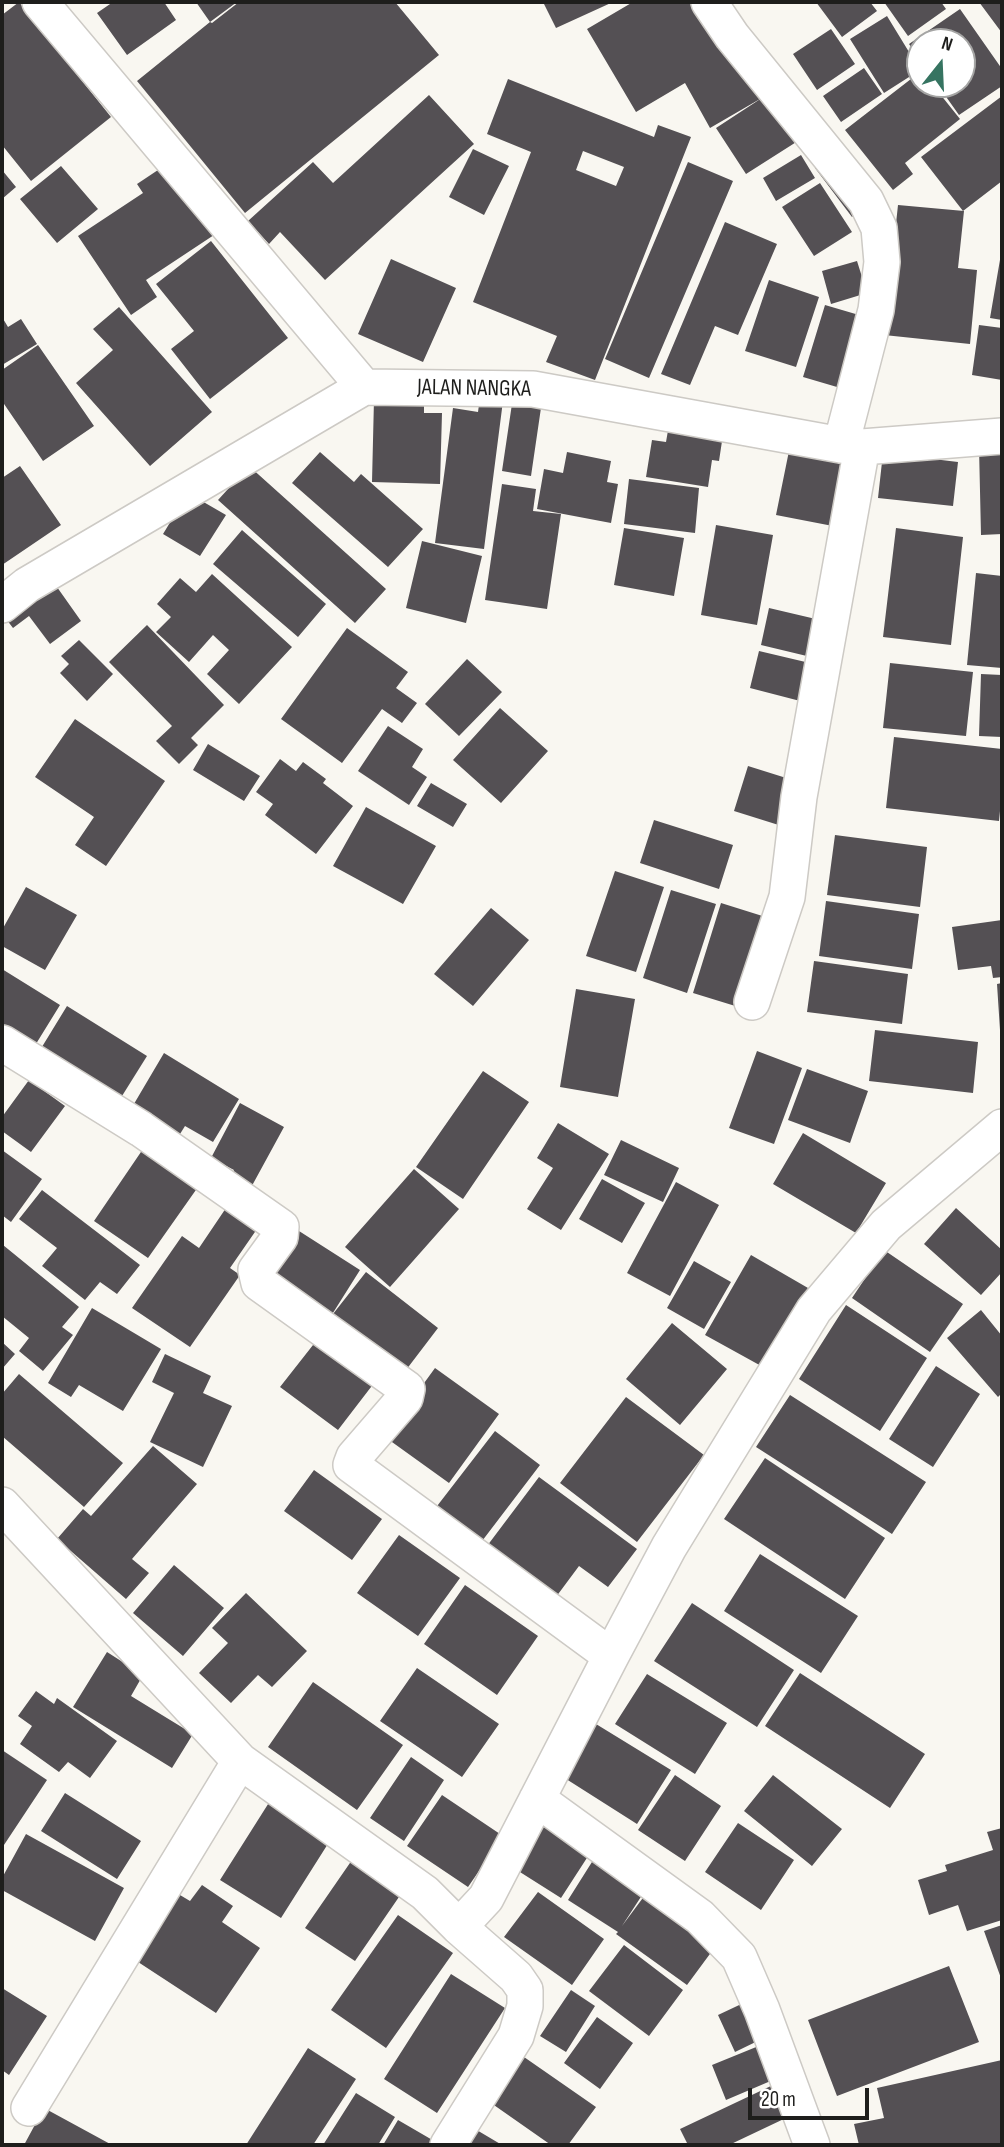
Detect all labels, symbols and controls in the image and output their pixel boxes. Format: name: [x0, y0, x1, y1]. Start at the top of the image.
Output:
north arrow: [906, 28, 976, 98]
text: N: [939, 32, 955, 57]
street label: JALAN NANGKA: [417, 374, 531, 404]
scale bar: [752, 2074, 873, 2118]
text: 20 m: [761, 2087, 796, 2112]

